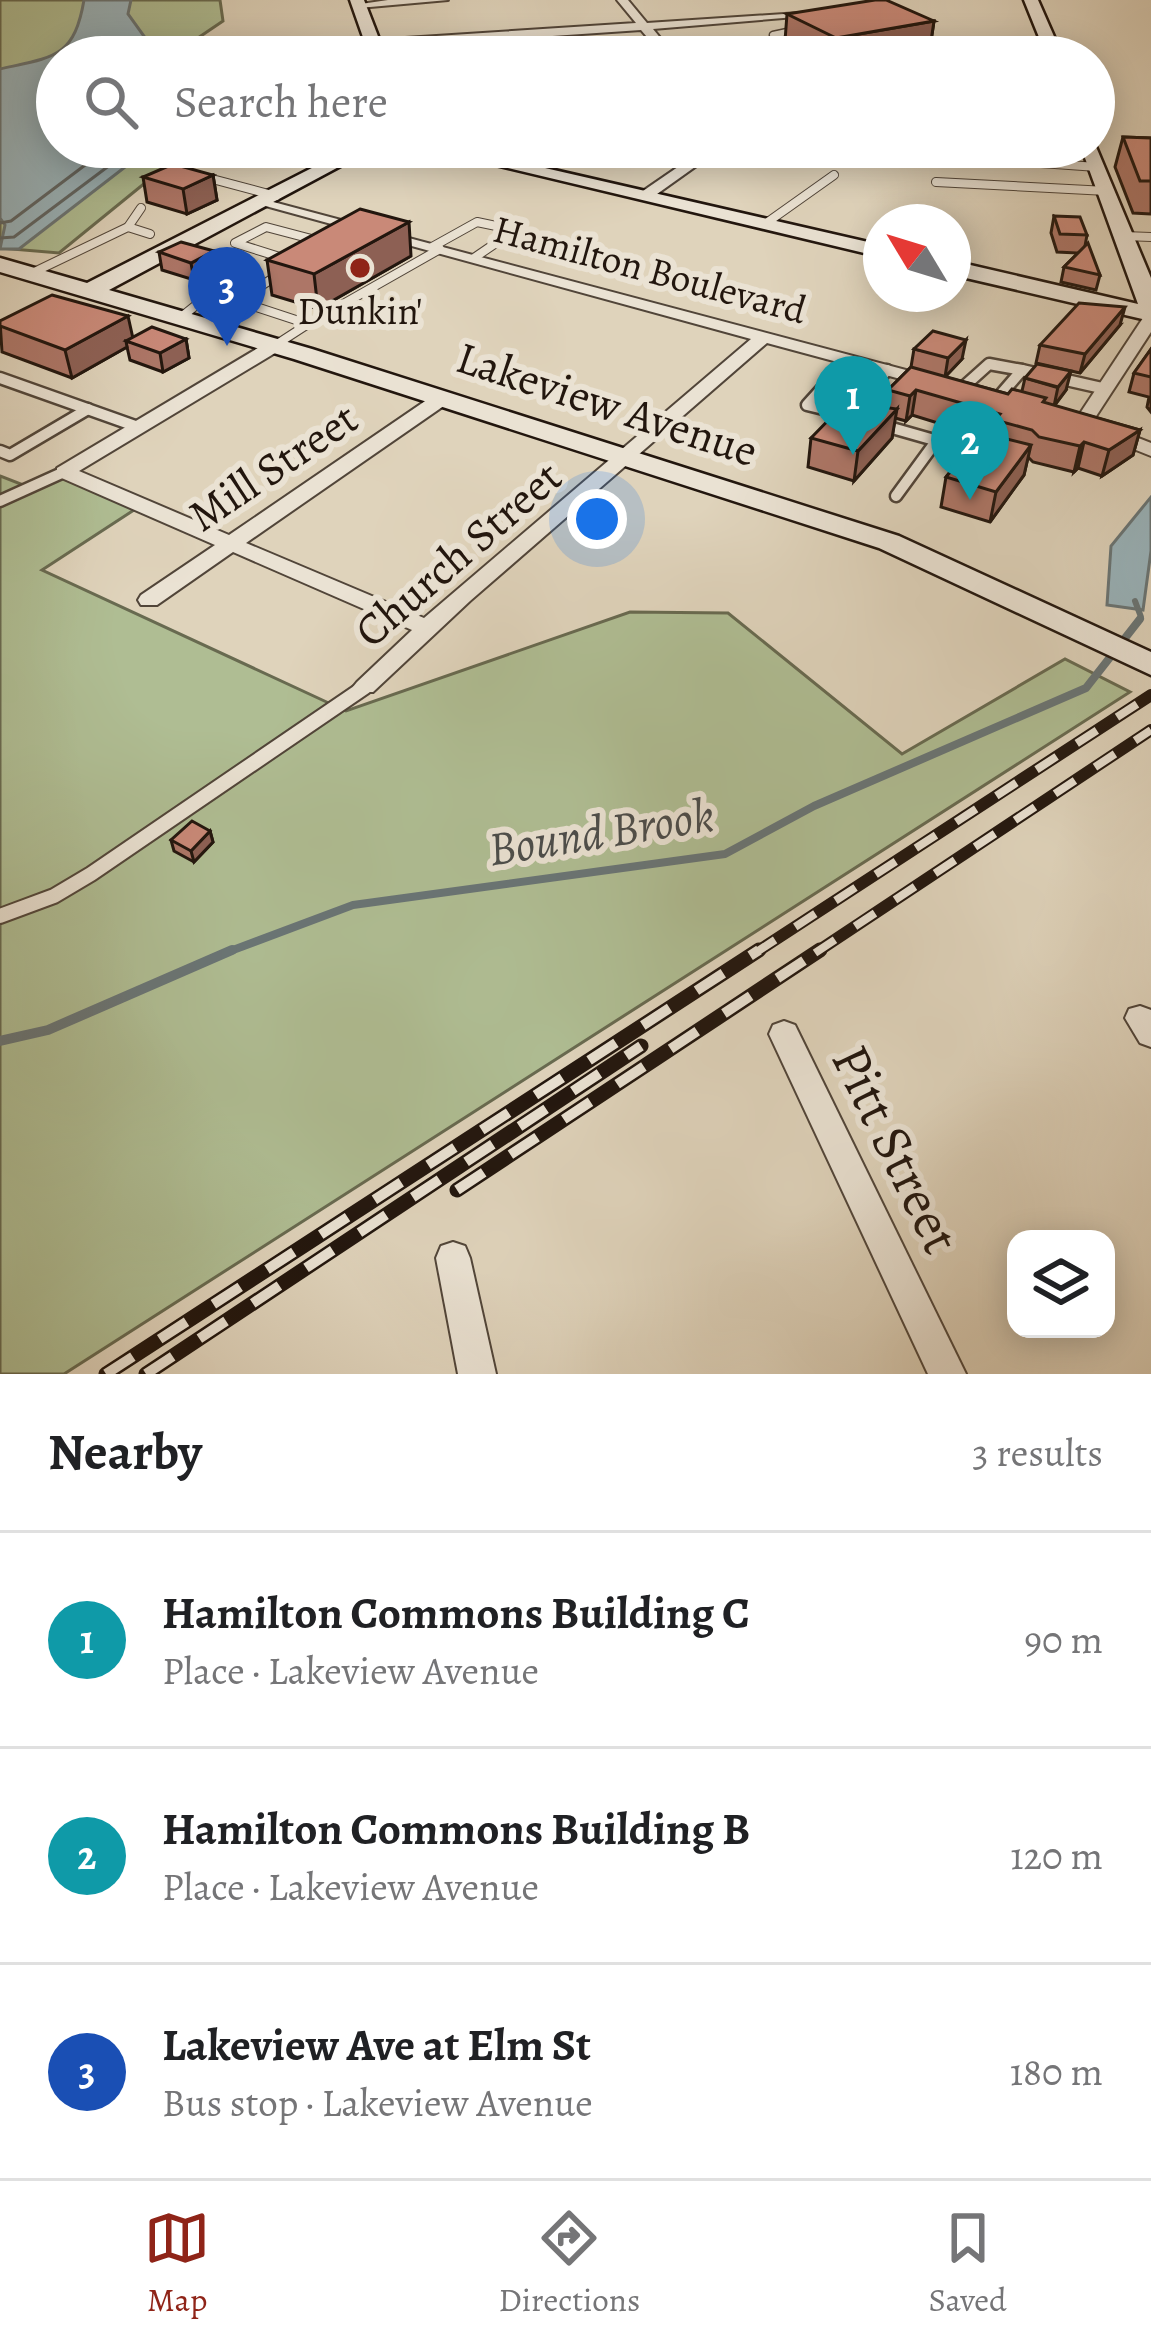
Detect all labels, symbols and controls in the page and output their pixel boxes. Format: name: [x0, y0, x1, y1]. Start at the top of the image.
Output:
search box: [36, 36, 1115, 168]
icon: search: [78, 69, 144, 135]
text: Search here: [174, 71, 388, 133]
street label: Hamilton Boulevard: [488, 202, 812, 336]
north arrow: [863, 204, 971, 312]
pin: 3: [188, 247, 266, 346]
marker: Dunkin': [347, 255, 373, 281]
place label: Dunkin': [297, 284, 423, 337]
street label: Lakeview Avenue: [449, 326, 765, 482]
pin: 1: [814, 356, 892, 455]
street label: Mill Street: [176, 388, 370, 546]
pin: 2: [931, 401, 1009, 500]
street label: Church Street: [341, 447, 575, 661]
your location: [567, 489, 627, 549]
water label: Bound Brook: [484, 782, 718, 882]
street label: Pitt Street: [814, 1032, 978, 1266]
map controls: [1007, 1230, 1115, 1338]
button: layers: [1007, 1230, 1115, 1338]
text: Nearby: [48, 1417, 202, 1487]
text: 3 results: [972, 1426, 1103, 1479]
text: Hamilton Commons Building C: [162, 1582, 750, 1644]
text: 1: [80, 1613, 94, 1666]
text: 90 m: [1024, 1613, 1103, 1666]
text: Place · Lakeview Avenue: [162, 1644, 539, 1697]
text: Hamilton Commons Building B: [162, 1798, 750, 1860]
text: 2: [78, 1829, 96, 1882]
text: 120 m: [1010, 1829, 1103, 1882]
text: Place · Lakeview Avenue: [162, 1860, 539, 1913]
text: Lakeview Ave at Elm St: [162, 2014, 591, 2076]
text: 3: [79, 2045, 95, 2098]
text: 180 m: [1010, 2045, 1103, 2098]
text: Bus stop · Lakeview Avenue: [162, 2076, 593, 2129]
tab: Map: [144, 2205, 210, 2322]
tab: Directions: [499, 2205, 640, 2322]
tab: Saved: [929, 2205, 1007, 2322]

